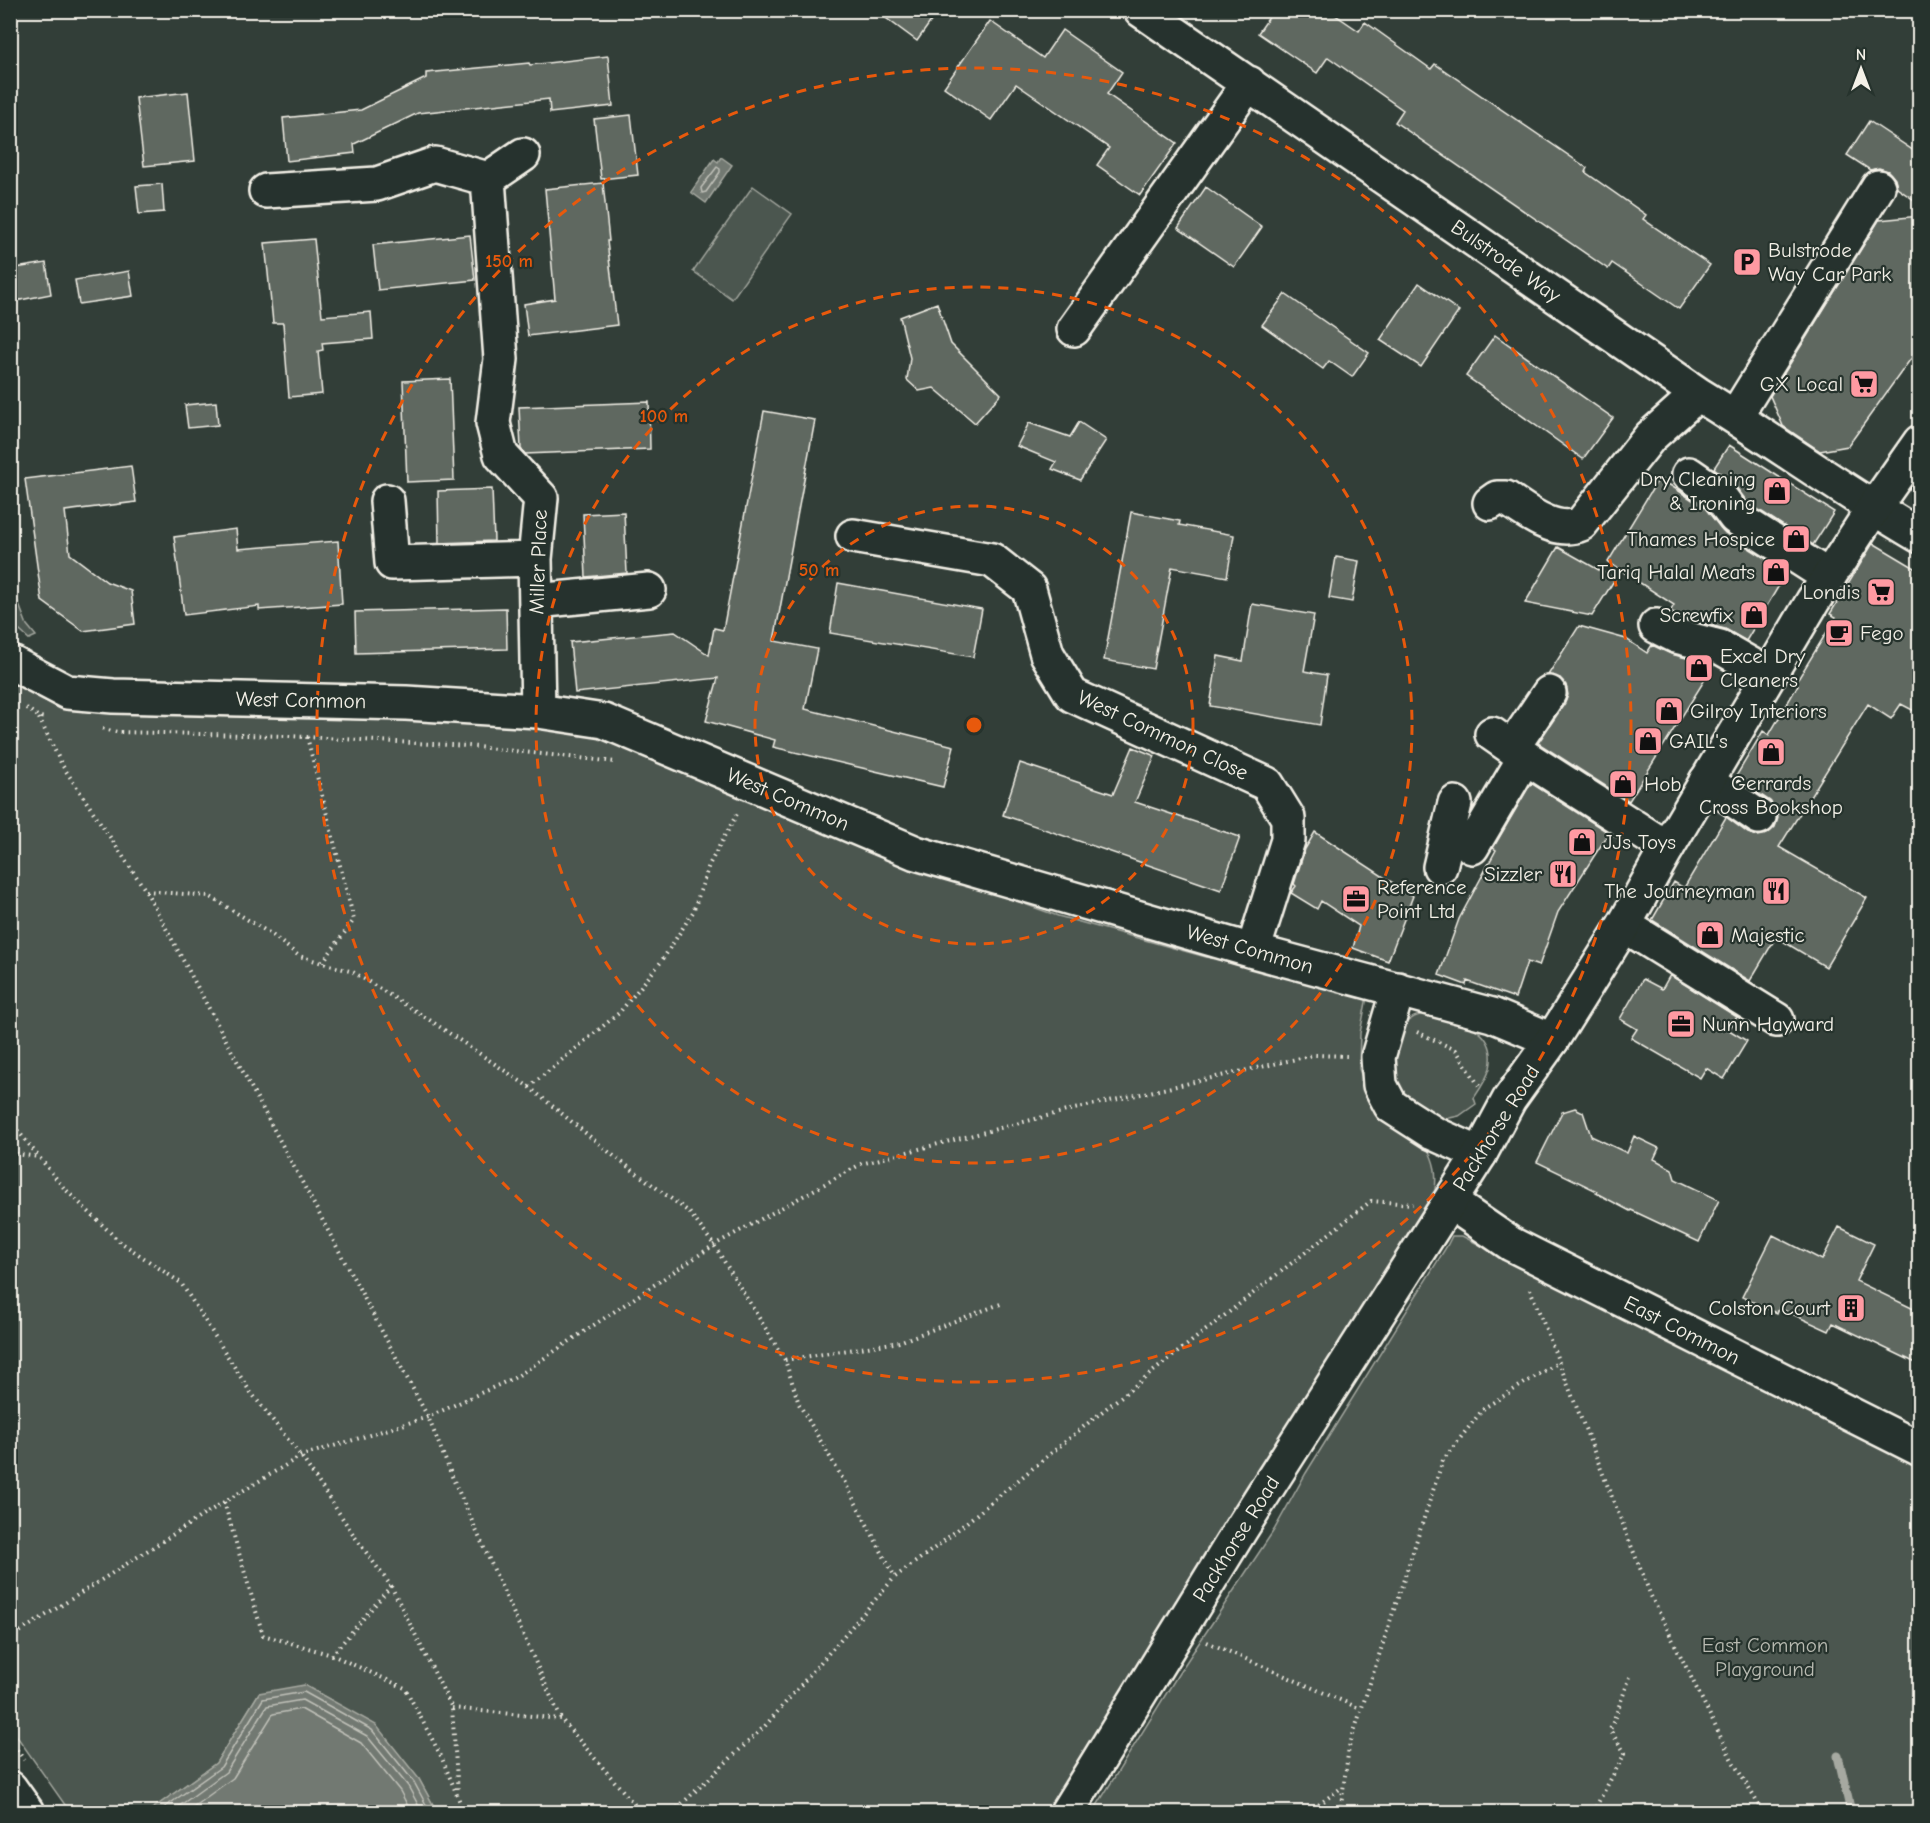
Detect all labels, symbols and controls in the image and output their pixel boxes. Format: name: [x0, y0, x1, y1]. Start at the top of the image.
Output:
north arrow: [1831, 39, 1891, 99]
text: N: [1856, 46, 1866, 64]
street label: Bulstrode Way: [1447, 215, 1566, 308]
place label: Bulstrode Way Car Park: [1768, 238, 1891, 286]
parking icon: Bulstrode Way Car Park: [1731, 246, 1763, 278]
text: 150 m: [485, 251, 533, 272]
supermarket icon: GX Local: [1848, 368, 1880, 400]
place label: GX Local: [1760, 372, 1843, 396]
text: 100 m: [640, 406, 688, 427]
place label: Dry Cleaning & Ironing: [1640, 467, 1756, 515]
shop icon: Dry Cleaning & Ironing: [1761, 475, 1793, 507]
street label: Miller Place: [524, 509, 552, 615]
shop icon: Thames Hospice: [1780, 523, 1812, 555]
place label: Thames Hospice: [1627, 527, 1775, 551]
shop icon: Tariq Halal Meats: [1760, 556, 1792, 588]
text: 50 m: [799, 560, 839, 581]
place label: Tariq Halal Meats: [1597, 560, 1755, 584]
supermarket icon: Londis: [1865, 576, 1897, 608]
place label: Londis: [1803, 580, 1860, 604]
shop icon: Screwfix: [1738, 599, 1770, 631]
place label: Screwfix: [1660, 603, 1733, 627]
cafe icon: Fego: [1823, 617, 1855, 649]
place label: Fego: [1860, 621, 1904, 645]
place label: Excel Dry Cleaners: [1720, 644, 1806, 692]
shop icon: Excel Dry Cleaners: [1683, 652, 1715, 684]
street label: West Common Close: [1074, 685, 1252, 785]
street label: West Common: [236, 687, 366, 713]
shop icon: Gilroy Interiors: [1653, 695, 1685, 727]
place label: Gilroy Interiors: [1690, 699, 1827, 723]
centre of rings: [964, 715, 984, 735]
shop icon: GAIL's: [1632, 725, 1664, 757]
place label: GAIL's: [1669, 729, 1728, 753]
shop icon: Gerrards Cross Bookshop: [1755, 736, 1787, 768]
street label: West Common: [723, 762, 853, 836]
shop icon: Hob: [1607, 768, 1639, 800]
place label: Gerrards Cross Bookshop: [1699, 771, 1843, 819]
place label: Hob: [1644, 772, 1682, 796]
shop icon: JJs Toys: [1566, 826, 1598, 858]
place label: JJs Toys: [1603, 830, 1676, 854]
restaurant icon: Sizzler: [1547, 858, 1579, 890]
place label: Sizzler: [1484, 862, 1543, 886]
place label: Reference Point Ltd: [1377, 875, 1467, 923]
restaurant icon: The Journeyman: [1760, 875, 1792, 907]
place label: The Journeyman: [1604, 879, 1755, 903]
office icon: Reference Point Ltd: [1340, 883, 1372, 915]
street label: West Common: [1184, 919, 1316, 979]
shop icon: Majestic: [1694, 919, 1726, 951]
place label: Majestic: [1731, 923, 1805, 947]
office icon: Nunn Hayward: [1665, 1008, 1697, 1040]
place label: Nunn Hayward: [1702, 1012, 1834, 1036]
street label: Packhorse Road: [1448, 1060, 1544, 1196]
street label: East Common: [1620, 1291, 1744, 1369]
building icon: Colston Court: [1835, 1292, 1867, 1324]
place label: Colston Court: [1708, 1296, 1831, 1320]
street label: Packhorse Road: [1188, 1471, 1284, 1607]
park label: East Common Playground: [1702, 1633, 1828, 1681]

